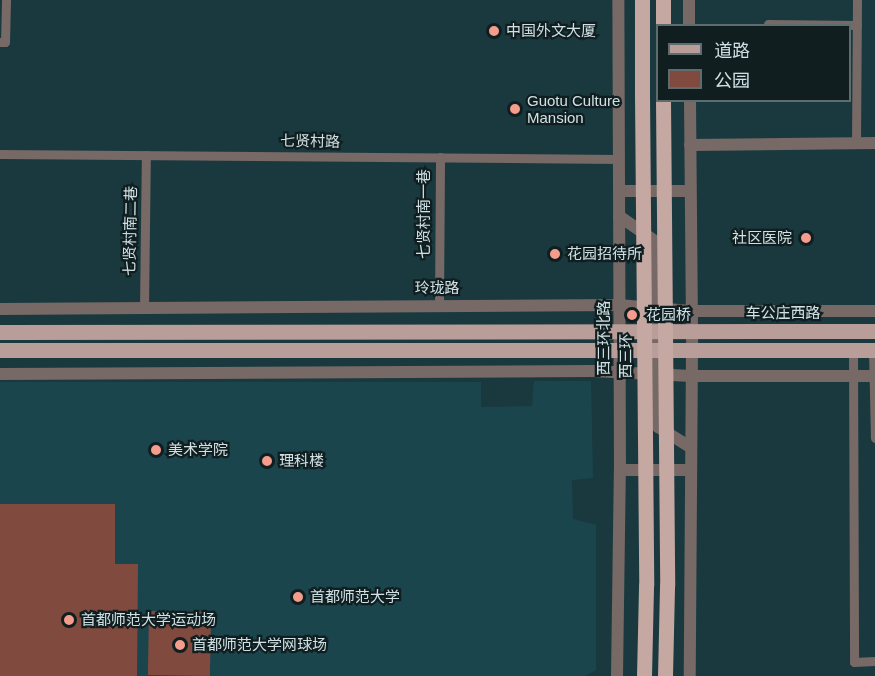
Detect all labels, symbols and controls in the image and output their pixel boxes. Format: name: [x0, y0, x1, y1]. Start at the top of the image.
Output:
place label: 中国外文大厦: [506, 22, 596, 40]
marker: 中国外文大厦: [487, 24, 501, 38]
legend: [656, 24, 851, 102]
text: 道路: [714, 41, 750, 61]
text: 公园: [714, 71, 750, 91]
place label: Guotu Culture Mansion: [527, 91, 620, 126]
marker: Guotu Culture Mansion: [508, 102, 522, 116]
street label: 七贤村路: [280, 131, 340, 151]
street label: 七贤村南一巷: [415, 169, 433, 259]
street label: 七贤村南二巷: [120, 186, 140, 276]
place label: 社区医院: [732, 229, 792, 247]
marker: 社区医院: [797, 229, 815, 247]
place label: 花园招待所: [567, 245, 642, 263]
marker: 花园招待所: [548, 247, 562, 261]
street label: 玲珑路: [415, 279, 459, 297]
street label: 西三环北路: [595, 301, 613, 375]
street label: 车公庄西路: [746, 304, 820, 322]
marker: 花园桥: [623, 306, 641, 324]
place label: 花园桥: [646, 306, 691, 324]
street label: 西三环: [617, 334, 635, 378]
place label: 美术学院: [168, 441, 228, 459]
marker: 美术学院: [149, 443, 163, 457]
place label: 理科楼: [279, 452, 324, 470]
marker: 理科楼: [260, 454, 274, 468]
place label: 首都师范大学: [310, 588, 400, 606]
marker: 首都师范大学: [291, 590, 305, 604]
place label: 首都师范大学运动场: [81, 611, 216, 629]
marker: 首都师范大学运动场: [62, 613, 76, 627]
place label: 首都师范大学网球场: [192, 636, 327, 654]
marker: 首都师范大学网球场: [173, 638, 187, 652]

